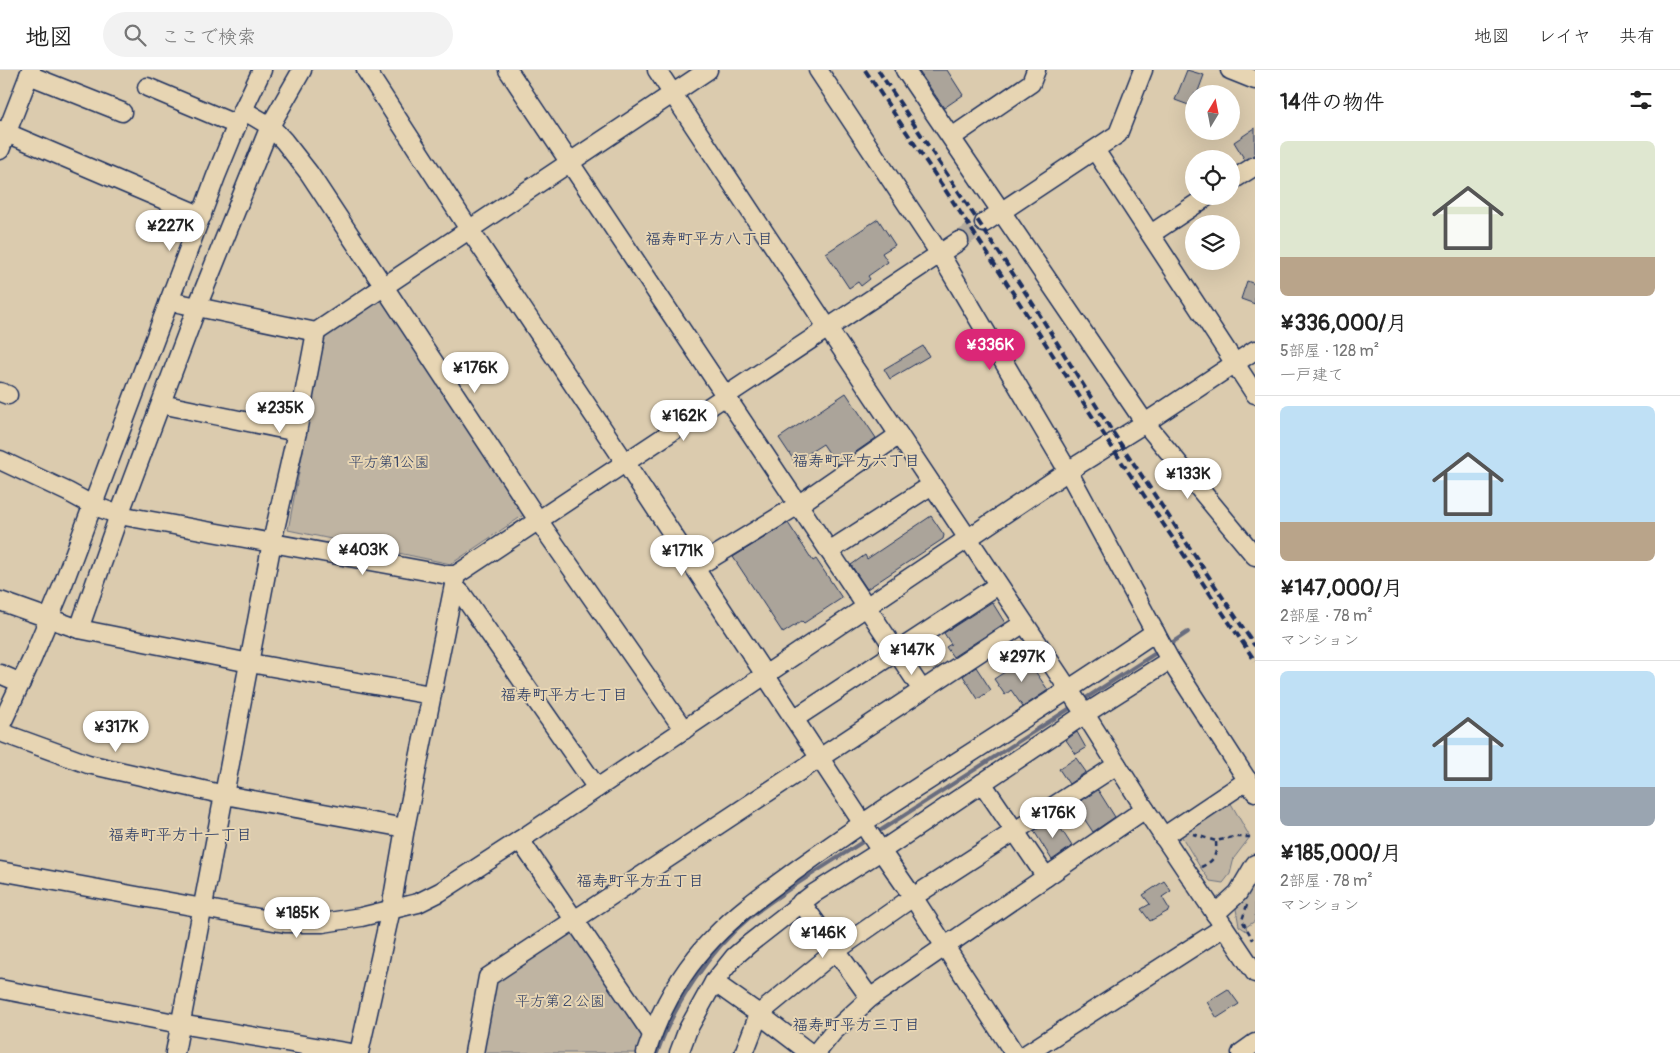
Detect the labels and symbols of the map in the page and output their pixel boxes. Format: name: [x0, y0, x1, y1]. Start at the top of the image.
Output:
north arrow: [1185, 85, 1240, 140]
pin: ¥227K: [135, 210, 205, 252]
district label: 福寿町平方八丁目: [645, 229, 773, 249]
pin: ¥336K: [955, 328, 1025, 371]
pin: ¥176K: [440, 352, 510, 394]
pin: ¥235K: [245, 392, 315, 434]
pin: ¥162K: [649, 400, 719, 442]
district label: 福寿町平方六丁目: [792, 451, 920, 471]
park label: 平方第1公園: [349, 453, 429, 472]
pin: ¥133K: [1153, 458, 1223, 500]
pin: ¥403K: [328, 534, 398, 576]
pin: ¥171K: [647, 534, 717, 577]
pin: ¥147K: [877, 634, 947, 676]
pin: ¥297K: [987, 640, 1057, 683]
district label: 福寿町平方七丁目: [500, 685, 628, 705]
pin: ¥317K: [81, 710, 151, 753]
pin: ¥176K: [1018, 796, 1088, 839]
district label: 福寿町平方十一丁目: [108, 825, 252, 845]
district label: 福寿町平方五丁目: [576, 871, 704, 891]
pin: ¥185K: [262, 896, 332, 939]
pin: ¥146K: [788, 916, 858, 959]
park label: 平方第２公園: [515, 992, 605, 1011]
district label: 福寿町平方三丁目: [792, 1015, 920, 1035]

